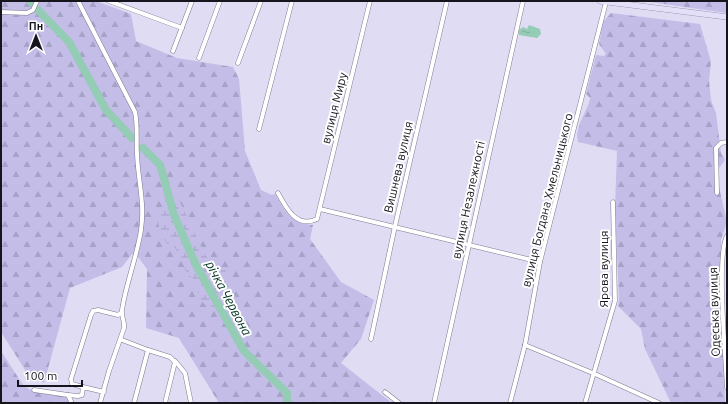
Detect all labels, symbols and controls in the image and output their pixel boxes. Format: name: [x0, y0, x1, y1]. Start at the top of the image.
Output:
north arrow: [16, 16, 56, 56]
text: Пн: [29, 20, 43, 32]
street label: вулиця Миру: [319, 71, 349, 145]
street label: вулиця Богдана Хмельницького: [519, 112, 575, 288]
street label: Вишнева вулиця: [381, 120, 415, 214]
street label: вулиця Незалежності: [449, 140, 487, 260]
street label: Ярова вулиця: [597, 231, 610, 307]
water label: річка Червона: [203, 257, 255, 338]
street label: Одеська вулиця: [706, 267, 722, 357]
scale bar: [18, 362, 82, 388]
text: 100 m: [24, 369, 57, 382]

